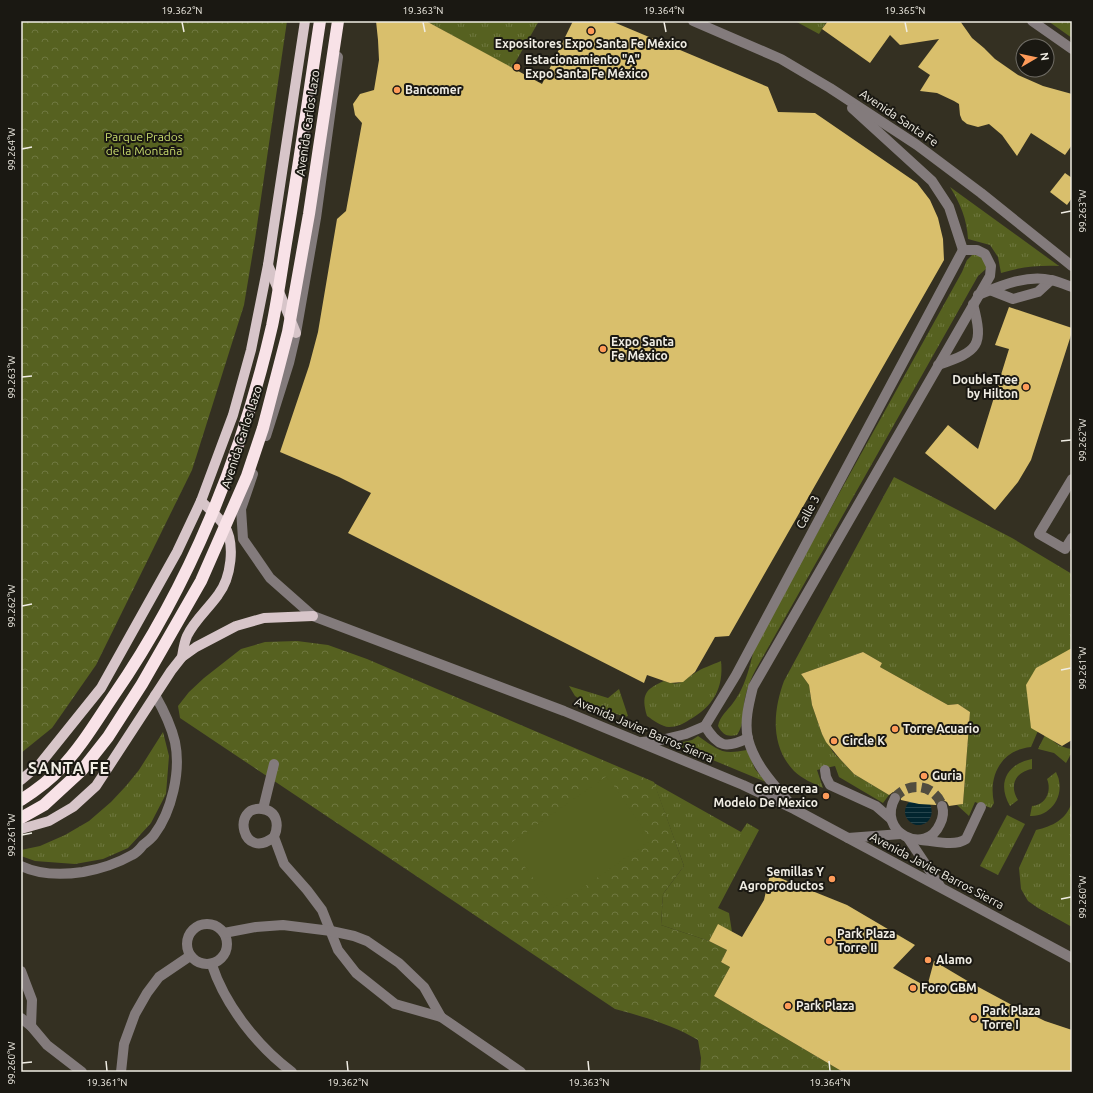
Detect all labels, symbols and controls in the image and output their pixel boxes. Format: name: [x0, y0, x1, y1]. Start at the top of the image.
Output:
text: 19.362°N: [161, 5, 203, 16]
text: 19.363°N: [402, 5, 444, 16]
text: 19.364°N: [643, 5, 685, 16]
text: 19.365°N: [884, 5, 926, 16]
marker: Expositores Expo Santa Fe México: [586, 26, 596, 36]
place label: Expositores Expo Santa Fe México: [495, 37, 687, 50]
north arrow: [1015, 38, 1055, 78]
text: N: [1038, 51, 1051, 61]
place label: Estacionamiento "A" Expo Santa Fe México: [525, 53, 648, 80]
marker: Estacionamiento "A" Expo Santa Fe México: [512, 62, 522, 72]
street label: Avenida Carlos Lazo: [294, 69, 321, 177]
place label: Bancomer: [405, 83, 462, 96]
marker: Bancomer: [392, 85, 402, 95]
street label: Avenida Santa Fe: [858, 87, 941, 149]
text: 99.264°W: [6, 127, 17, 171]
park label: Parque Prados de la Montaña: [105, 130, 183, 157]
text: 99.263°W: [1077, 189, 1088, 233]
place label: Expo Santa Fe México: [611, 335, 674, 362]
marker: Expo Santa Fe México: [598, 344, 608, 354]
text: 99.263°W: [6, 355, 17, 399]
place label: DoubleTree by Hilton: [952, 373, 1018, 400]
marker: DoubleTree by Hilton: [1021, 382, 1031, 392]
street label: Avenida Carlos Lazo: [219, 384, 264, 490]
text: 99.262°W: [1077, 418, 1088, 462]
street label: Calle 3: [793, 493, 822, 531]
text: 99.262°W: [6, 584, 17, 628]
text: 99.261°W: [1077, 646, 1088, 690]
street label: Avenida Javier Barros Sierra: [573, 694, 716, 765]
place label: Torre Acuario: [903, 722, 979, 735]
marker: Torre Acuario: [890, 724, 900, 734]
place label: Circle K: [842, 734, 885, 747]
marker: Circle K: [829, 736, 839, 746]
district label: SANTA FE: [28, 759, 110, 777]
place label: Guria: [932, 769, 962, 782]
marker: Guria: [919, 771, 929, 781]
place label: Cerveceraa Modelo De Mexico: [713, 782, 818, 809]
marker: Cerveceraa Modelo De Mexico: [821, 791, 831, 801]
text: 99.261°W: [6, 813, 17, 857]
street label: Avenida Javier Barros Sierra: [868, 830, 1006, 911]
place label: Semillas Y Agroproductos: [739, 865, 824, 892]
marker: Semillas Y Agroproductos: [827, 874, 837, 884]
text: 99.260°W: [1077, 875, 1088, 919]
place label: Park Plaza Torre II: [837, 927, 896, 954]
marker: Park Plaza Torre II: [824, 936, 834, 946]
place label: Alamo: [936, 953, 972, 966]
marker: Alamo: [923, 955, 933, 965]
place label: Foro GBM: [921, 981, 977, 994]
marker: Foro GBM: [908, 983, 918, 993]
place label: Park Plaza: [796, 999, 855, 1012]
marker: Park Plaza: [783, 1001, 793, 1011]
place label: Park Plaza Torre I: [982, 1004, 1041, 1031]
marker: Park Plaza Torre I: [969, 1013, 979, 1023]
text: 99.260°W: [6, 1041, 17, 1085]
text: 19.361°N: [86, 1077, 128, 1088]
text: 19.362°N: [327, 1077, 369, 1088]
text: 19.363°N: [568, 1077, 610, 1088]
text: 19.364°N: [809, 1077, 851, 1088]

